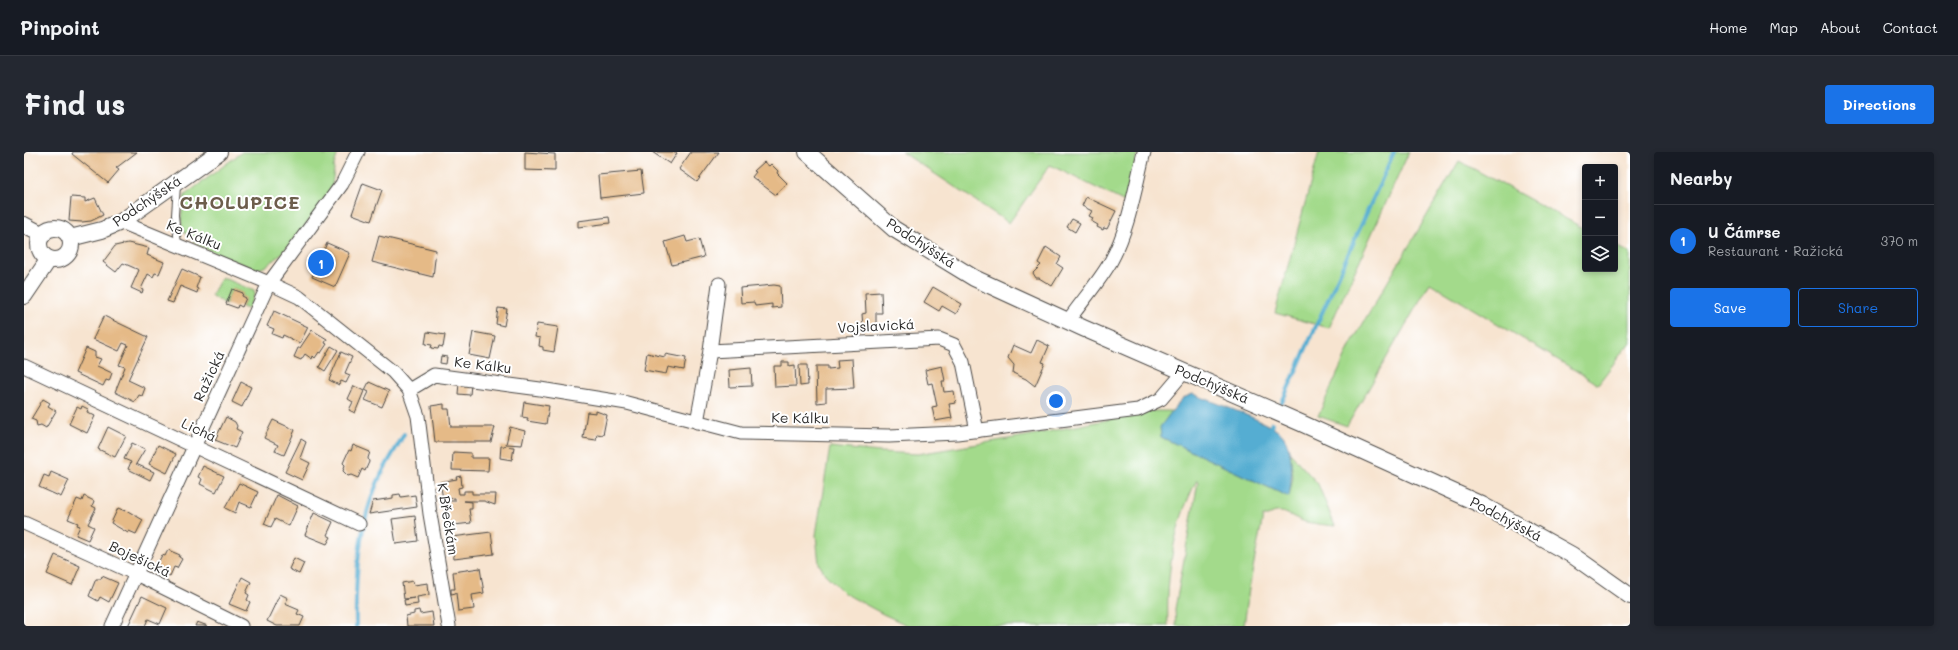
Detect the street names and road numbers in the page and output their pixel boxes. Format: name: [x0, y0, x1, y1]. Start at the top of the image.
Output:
street label: Podchýšská: [109, 171, 185, 231]
street label: Podchýšská: [883, 213, 960, 272]
street label: Ke Kálku: [164, 215, 224, 254]
street label: Vojslavická: [837, 314, 915, 337]
street label: Ražická: [188, 347, 229, 404]
street label: Ke Kálku: [453, 352, 513, 377]
street label: Podchýšská: [1172, 359, 1252, 408]
street label: Ke Kálku: [771, 407, 829, 428]
street label: Lichá: [179, 413, 220, 446]
street label: K Břečkám: [433, 481, 464, 556]
street label: Podchýšská: [1467, 492, 1546, 545]
street label: Boješická: [106, 536, 174, 581]

